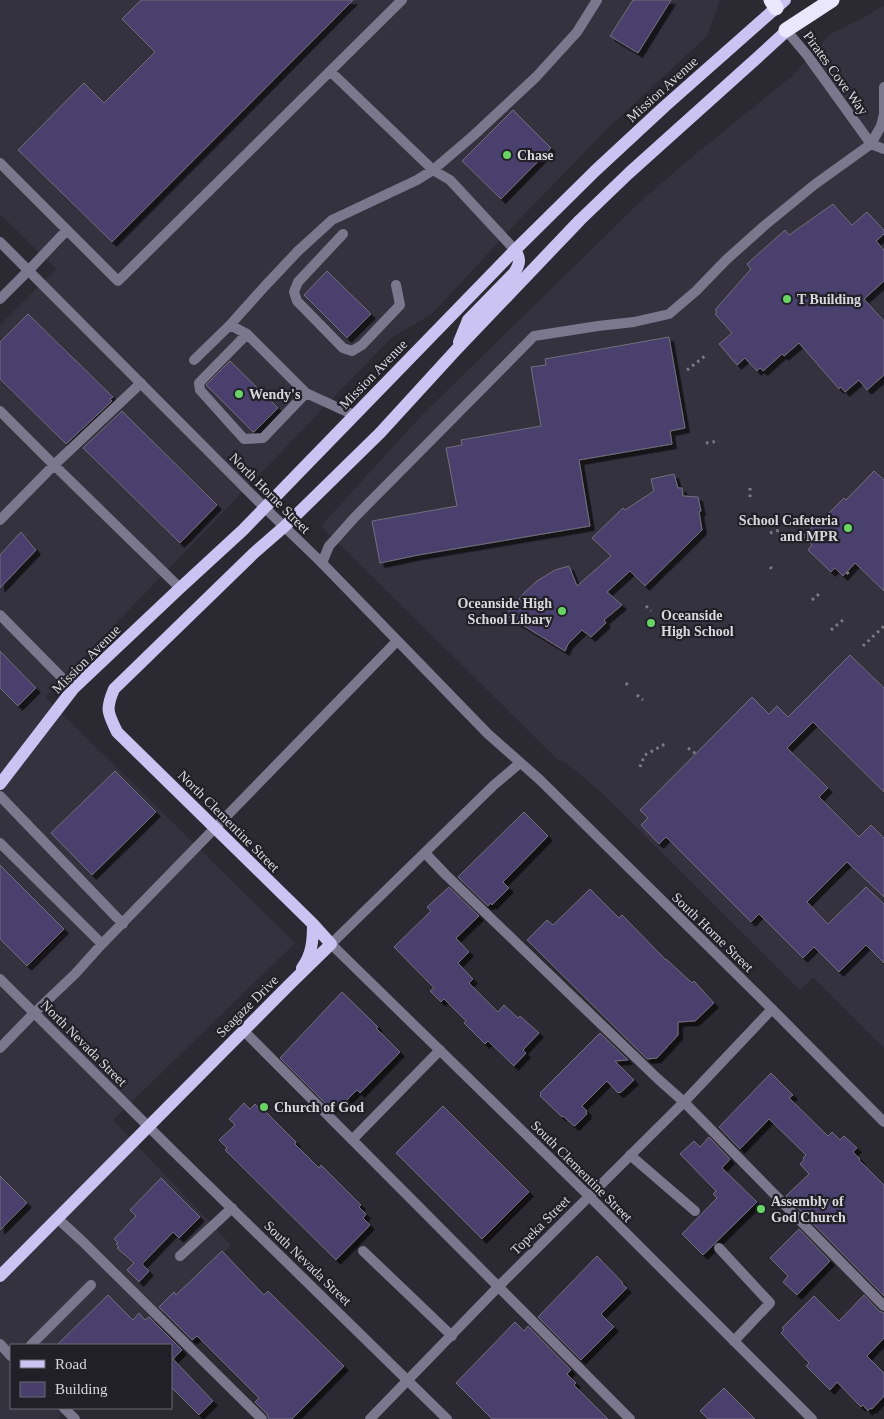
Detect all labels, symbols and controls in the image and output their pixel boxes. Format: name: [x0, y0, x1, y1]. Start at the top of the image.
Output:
street label: Pirates Cove Way: [800, 29, 871, 118]
street label: Mission Avenue: [624, 54, 701, 125]
place label: Chase: [517, 148, 554, 163]
marker: Chase: [501, 149, 513, 161]
place label: T Building: [797, 292, 861, 307]
marker: T Building: [781, 293, 793, 305]
street label: Mission Avenue: [337, 337, 410, 412]
place label: Wendy's: [249, 387, 301, 402]
marker: Wendy's: [233, 388, 245, 400]
street label: North Horne Street: [226, 450, 313, 537]
place label: School Cafeteria and MPR: [739, 513, 839, 544]
marker: School Cafeteria and MPR: [842, 522, 854, 534]
place label: Oceanside High School Libary: [457, 596, 552, 627]
marker: Oceanside High School Libary: [556, 605, 568, 617]
place label: Oceanside High School: [661, 608, 734, 639]
marker: Oceanside High School: [645, 617, 657, 629]
street label: Mission Avenue: [49, 622, 124, 697]
street label: North Clementine Street: [175, 768, 282, 875]
street label: South Horne Street: [669, 890, 757, 975]
street label: Seagaze Drive: [213, 972, 281, 1040]
street label: North Nevada Street: [38, 997, 130, 1089]
place label: Church of God: [274, 1100, 364, 1115]
marker: Church of God: [258, 1101, 270, 1113]
street label: South Clementine Street: [528, 1118, 635, 1225]
street label: Topeka Street: [508, 1193, 573, 1258]
place label: Assembly of God Church: [771, 1194, 846, 1225]
marker: Assembly of God Church: [755, 1203, 767, 1215]
street label: South Nevada Street: [261, 1218, 354, 1309]
legend: [10, 1344, 172, 1409]
text: Road: [55, 1356, 87, 1372]
text: Building: [55, 1381, 108, 1397]

